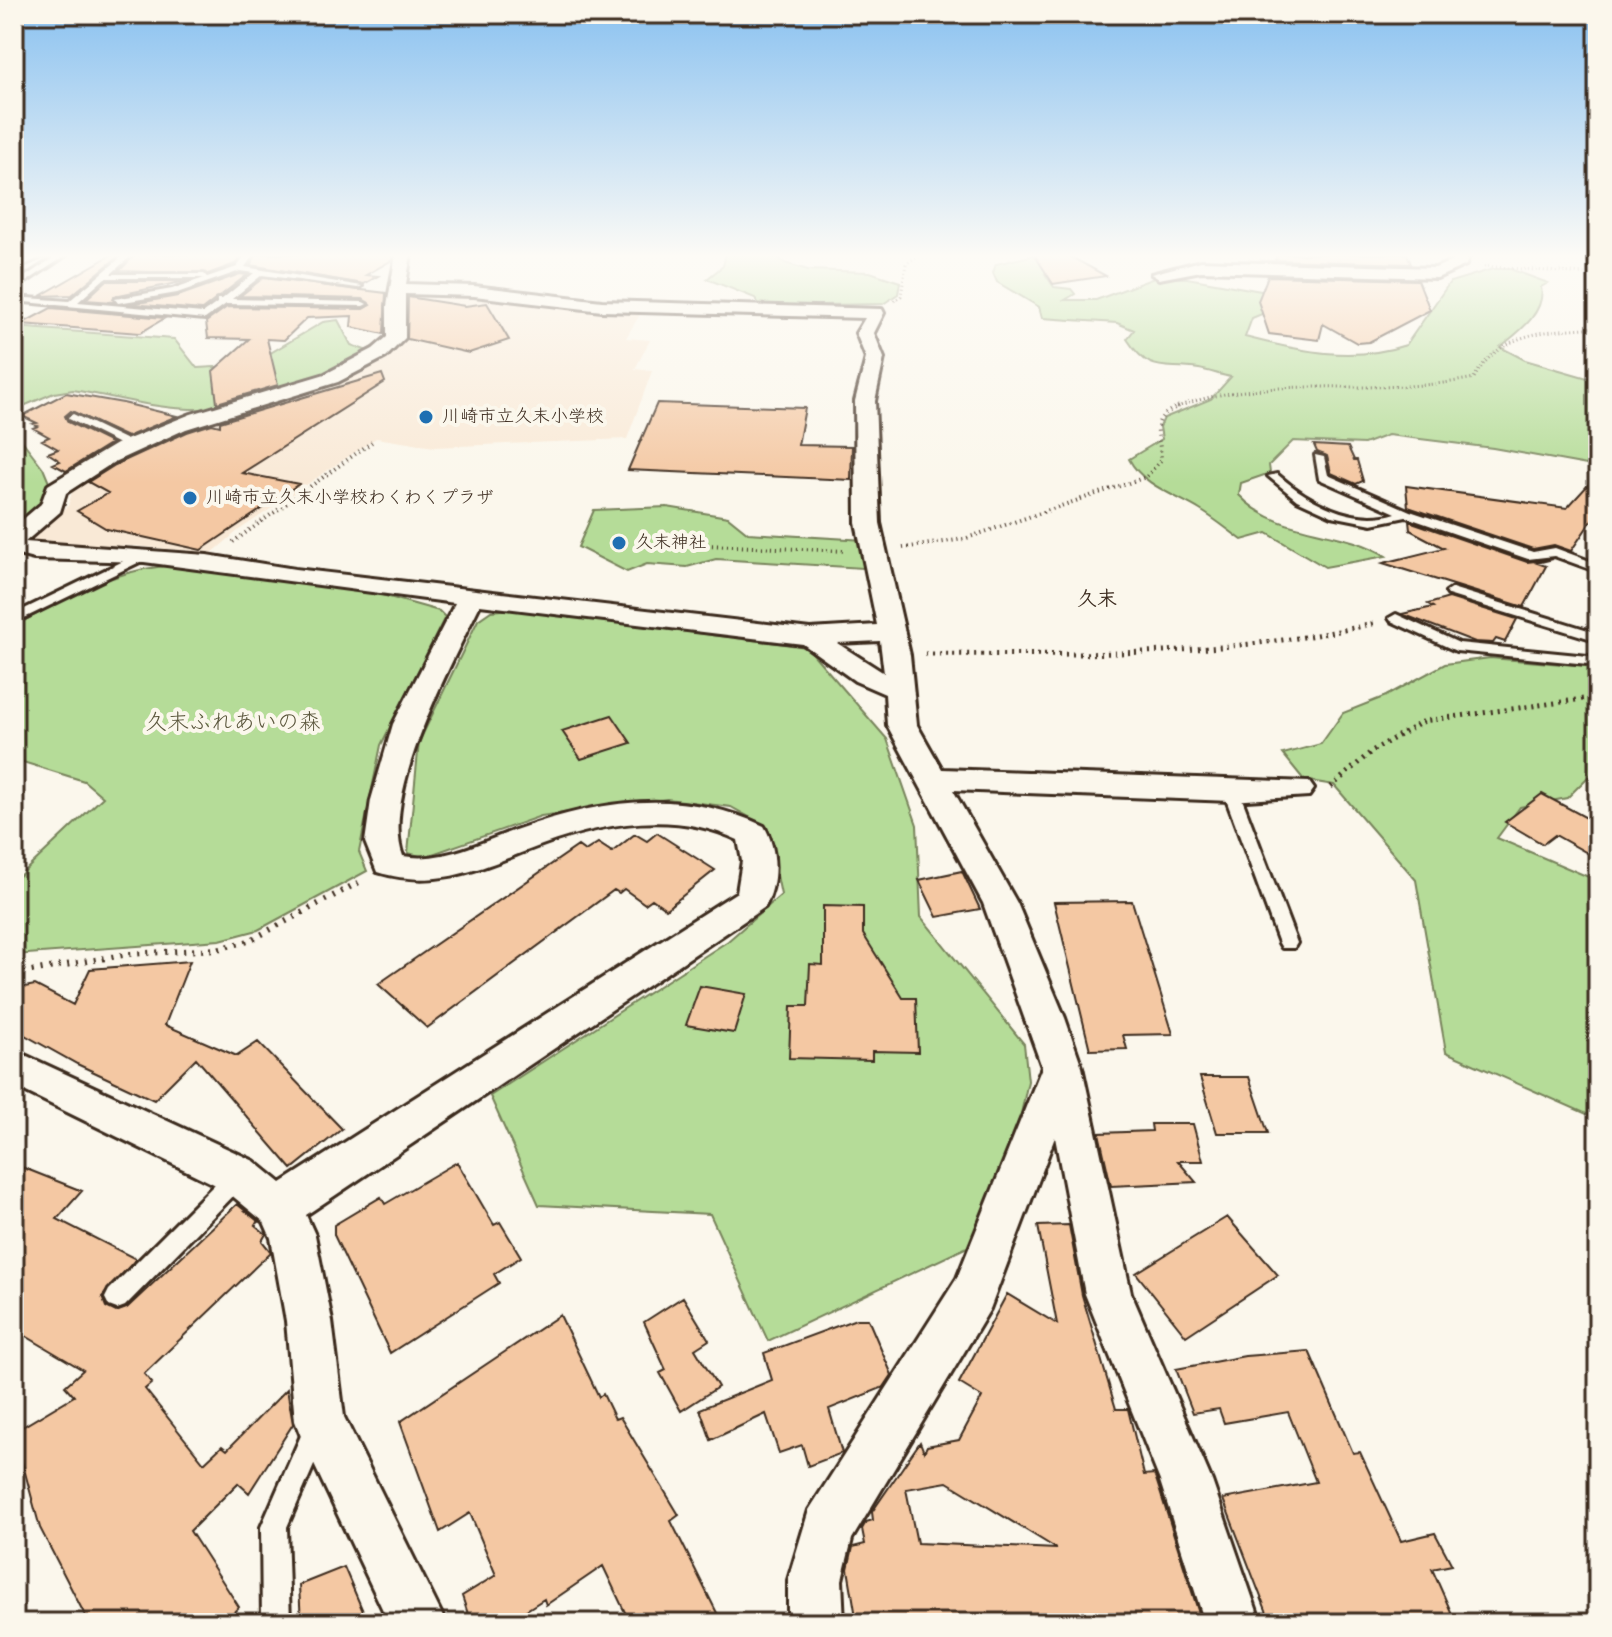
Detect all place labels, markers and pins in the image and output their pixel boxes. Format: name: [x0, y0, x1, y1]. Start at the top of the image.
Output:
place label: 川崎市立久末小学校: [442, 403, 604, 432]
marker: 川崎市立久末小学校: [417, 408, 435, 426]
place label: 川崎市立久末小学校わくわくプラザ: [206, 484, 494, 513]
marker: 川崎市立久末小学校わくわくプラザ: [181, 489, 199, 507]
place label: 久末神社: [635, 529, 707, 558]
marker: 久末神社: [610, 534, 628, 552]

